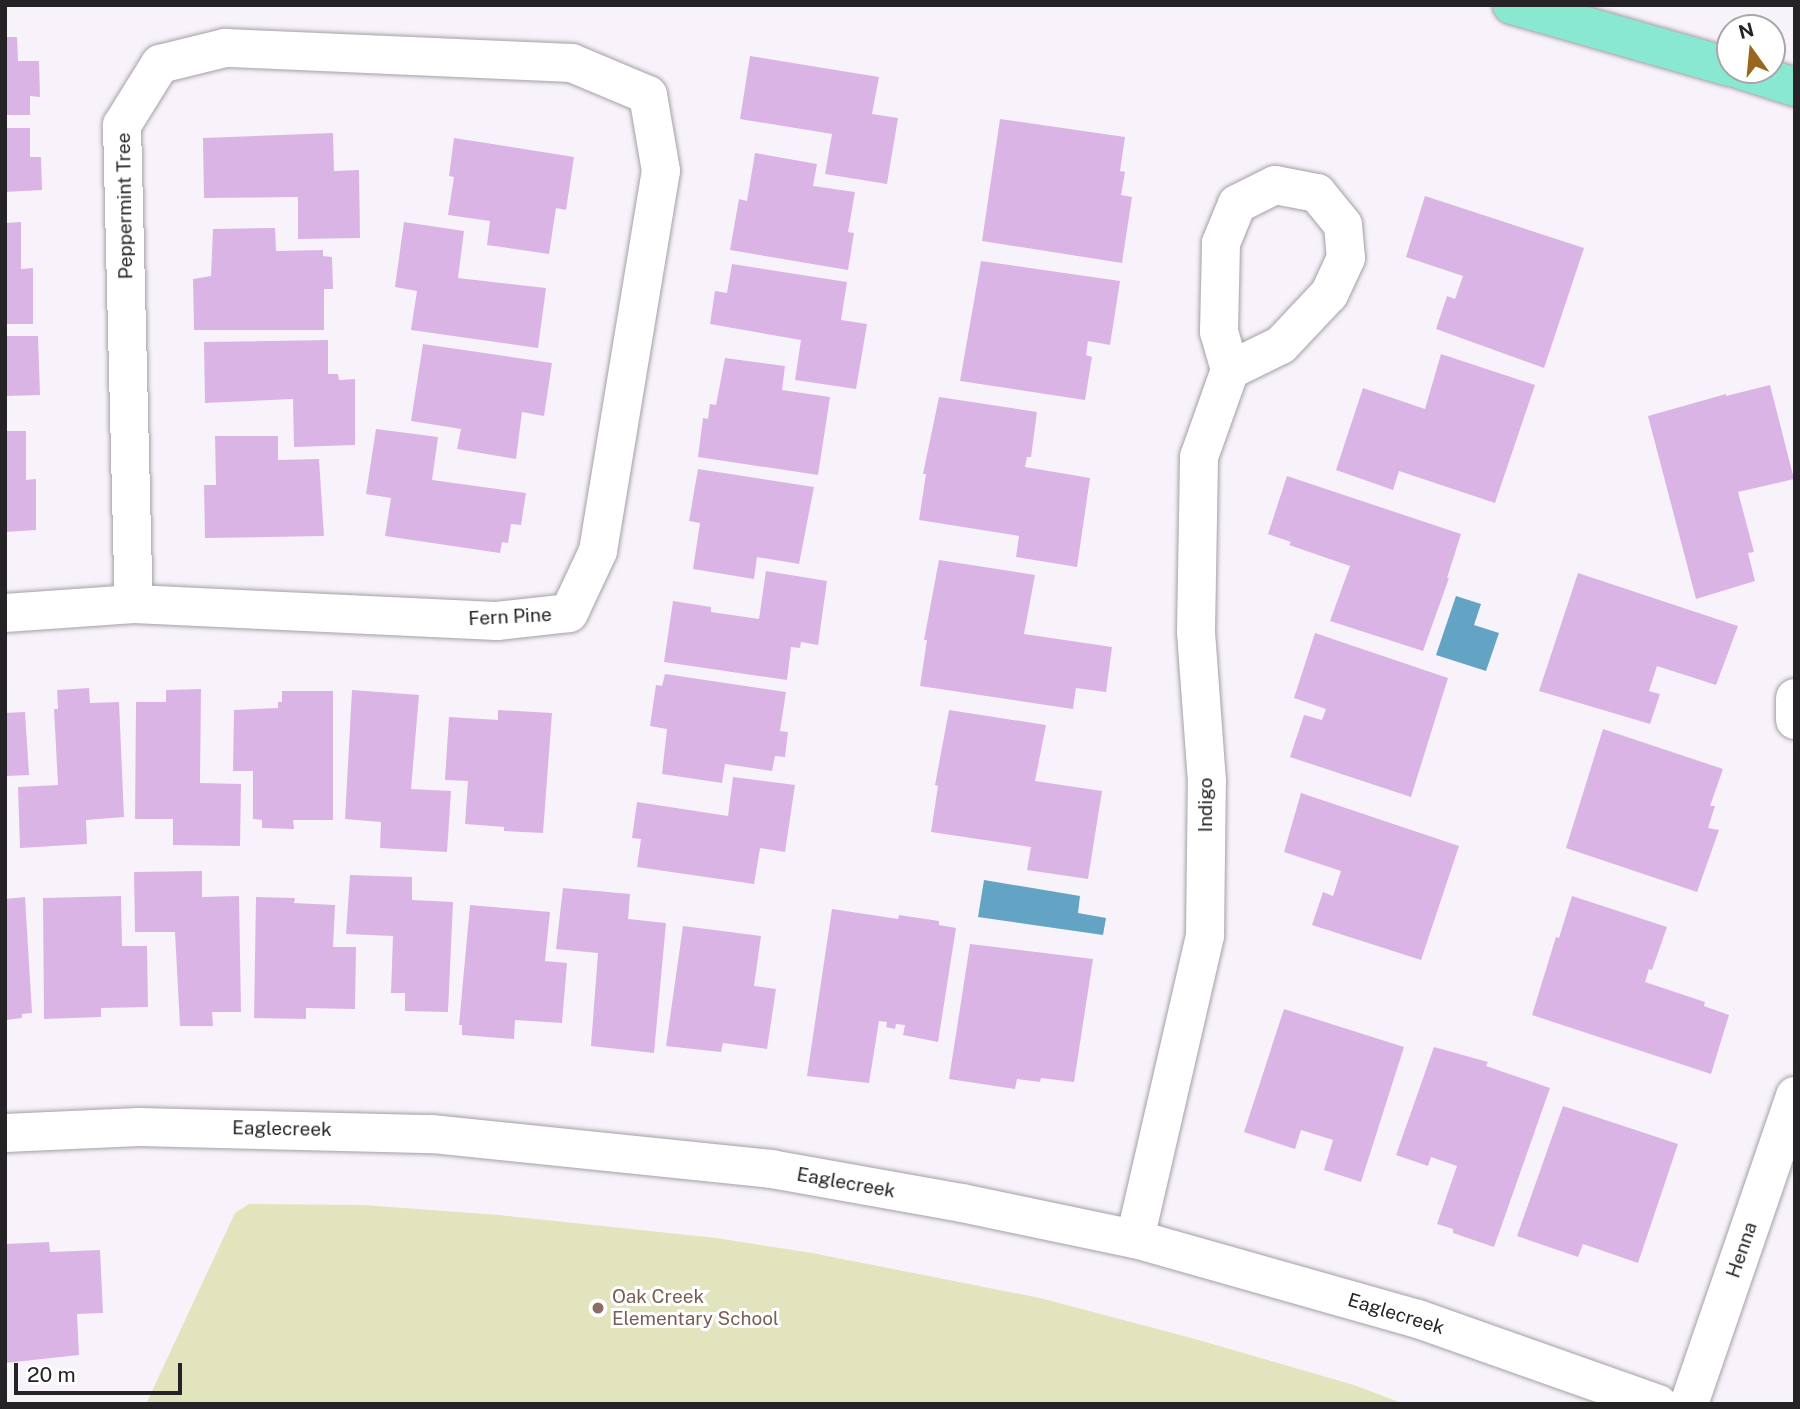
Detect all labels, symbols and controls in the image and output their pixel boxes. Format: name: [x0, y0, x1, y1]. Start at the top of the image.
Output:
north arrow: [1716, 14, 1786, 84]
text: N: [1736, 18, 1756, 43]
street label: Peppermint Tree: [112, 132, 138, 280]
street label: Fern Pine: [468, 603, 552, 631]
street label: Indigo: [1195, 778, 1217, 832]
street label: Eaglecreek: [232, 1117, 332, 1141]
street label: Eaglecreek: [795, 1163, 897, 1203]
street label: Henna: [1722, 1219, 1762, 1281]
place label: Oak Creek Elementary School: [612, 1286, 779, 1330]
street label: Eaglecreek: [1345, 1289, 1447, 1339]
marker: Oak Creek Elementary School: [590, 1300, 606, 1316]
scale bar: [18, 1350, 186, 1394]
text: 20 m: [27, 1362, 76, 1387]

